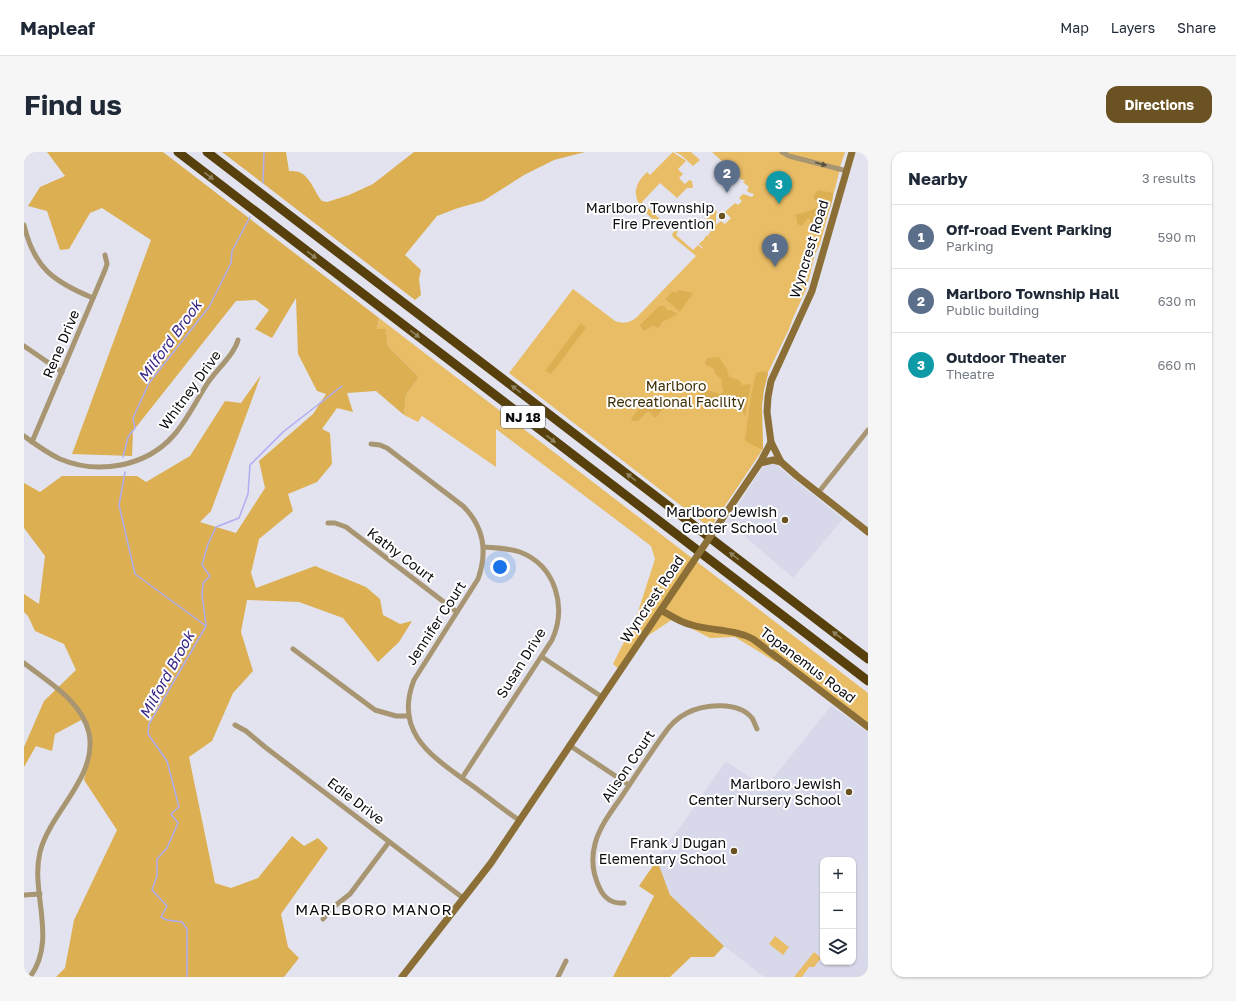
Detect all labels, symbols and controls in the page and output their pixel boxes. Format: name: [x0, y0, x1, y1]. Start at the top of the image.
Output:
text: Mapleaf: [20, 16, 95, 39]
text: Map: [1060, 19, 1089, 36]
text: Layers: [1111, 19, 1155, 36]
text: Share: [1177, 19, 1216, 36]
button: Directions: [1106, 86, 1212, 123]
text: Find us: [24, 88, 122, 121]
pin: 2: [714, 160, 740, 193]
one-way arrow: [815, 161, 827, 167]
text: Nearby: [908, 168, 968, 189]
text: 3 results: [1142, 170, 1196, 186]
one-way arrow: [203, 171, 214, 180]
pin: 3: [766, 171, 792, 204]
street label: Wyncrest Road: [786, 198, 832, 300]
place label: Marlboro Township Fire Prevention: [586, 199, 714, 232]
marker: Marlboro Township Fire Prevention: [717, 211, 727, 221]
text: Off-road Event Parking: [946, 220, 1112, 238]
text: 1: [918, 229, 924, 245]
text: 590 m: [1158, 229, 1196, 245]
pin: 1: [762, 234, 788, 267]
text: Parking: [946, 238, 994, 254]
one-way arrow: [306, 251, 317, 259]
text: Marlboro Township Hall: [946, 284, 1119, 302]
text: 2: [917, 293, 925, 309]
text: 630 m: [1158, 293, 1196, 309]
water label: Milford Brook: [134, 295, 206, 385]
text: Public building: [946, 302, 1039, 318]
street label: Rene Drive: [39, 307, 83, 380]
one-way arrow: [409, 330, 420, 338]
street label: Whitney Drive: [155, 347, 224, 433]
text: Outdoor Theater: [946, 348, 1066, 366]
text: 3: [917, 357, 925, 373]
text: 660 m: [1157, 357, 1196, 373]
text: Theatre: [946, 366, 995, 382]
park label: Marlboro Recreational Facility: [607, 377, 745, 410]
one-way arrow: [511, 385, 522, 394]
road number: NJ 18: [501, 406, 545, 428]
one-way arrow: [546, 434, 557, 443]
one-way arrow: [625, 473, 636, 481]
place label: Marlboro Jewish Center School: [666, 503, 777, 536]
marker: Marlboro Jewish Center School: [780, 515, 790, 525]
street label: Kathy Court: [364, 524, 438, 586]
street label: Wyncrest Road: [616, 552, 687, 646]
one-way arrow: [728, 552, 739, 560]
your location: [490, 557, 510, 577]
street label: Jennifer Court: [402, 578, 469, 668]
street label: Topanemus Road: [757, 623, 859, 706]
street label: Susan Drive: [492, 624, 549, 701]
water label: Milford Brook: [135, 627, 198, 721]
one-way arrow: [832, 631, 842, 639]
street label: Alison Court: [597, 727, 658, 805]
street label: Edie Drive: [324, 774, 388, 828]
place label: Marlboro Jewish Center Nursery School: [688, 775, 841, 808]
marker: Marlboro Jewish Center Nursery School: [844, 787, 854, 797]
place label: Frank J Dugan Elementary School: [599, 834, 726, 867]
marker: Frank J Dugan Elementary School: [729, 846, 739, 856]
map controls: [820, 857, 856, 965]
button: +: [820, 857, 856, 893]
button: −: [820, 893, 856, 929]
district label: MARLBORO MANOR: [295, 900, 453, 918]
button: layers: [820, 929, 856, 965]

